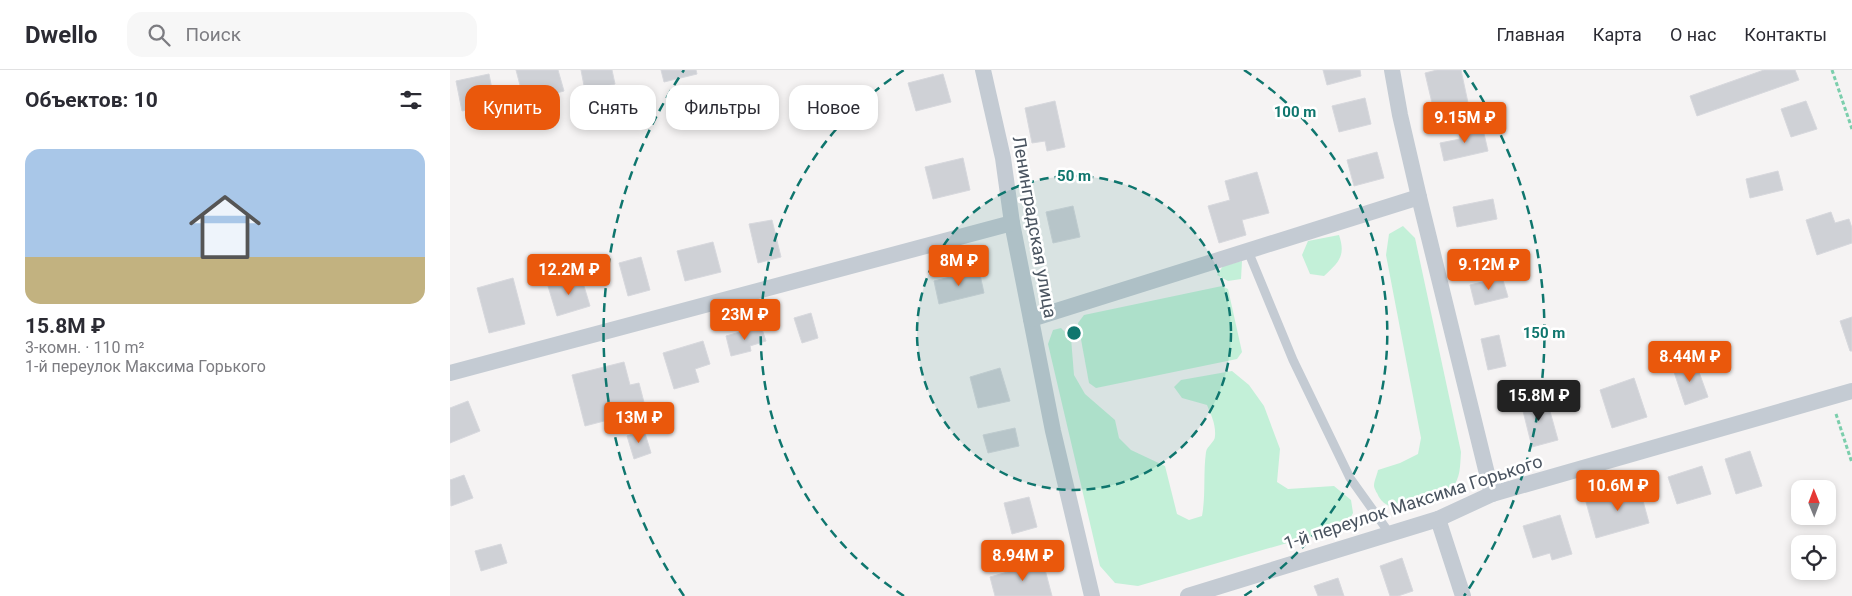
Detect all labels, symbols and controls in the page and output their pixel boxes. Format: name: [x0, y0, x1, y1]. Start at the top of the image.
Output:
search box: [127, 12, 477, 57]
text: Dwello: [25, 21, 97, 49]
icon: search: [145, 21, 173, 49]
text: Поиск: [185, 23, 241, 46]
text: Главная: [1496, 24, 1565, 45]
text: Карта: [1593, 24, 1642, 45]
text: О нас: [1670, 24, 1716, 45]
text: Контакты: [1744, 24, 1827, 45]
chip: Купить: [465, 85, 560, 130]
chip: Снять: [570, 85, 656, 130]
chip: Фильтры: [666, 85, 779, 130]
chip: Новое: [789, 85, 878, 130]
icon: filters: [397, 86, 425, 114]
text: Объектов: 10: [25, 88, 158, 112]
pin: 9.15M ₽: [1419, 102, 1511, 144]
text: 100 m: [1274, 103, 1316, 121]
text: 9.15M ₽: [1434, 108, 1496, 127]
street label: Ленинградская улица: [1009, 134, 1061, 320]
text: 50 m: [1057, 167, 1091, 185]
icon: home: [180, 182, 270, 272]
pin: 8M ₽: [929, 244, 989, 287]
pin: 9.12M ₽: [1443, 248, 1535, 291]
text: 8M ₽: [940, 251, 978, 270]
pin: 12.2M ₽: [523, 254, 615, 296]
text: 9.12M ₽: [1458, 255, 1520, 274]
text: 12.2M ₽: [538, 260, 600, 279]
pin: 23M ₽: [710, 298, 780, 341]
text: 23M ₽: [721, 305, 769, 324]
text: 15.8M ₽: [25, 314, 106, 338]
centre of rings: [1065, 324, 1083, 342]
text: 150 m: [1523, 324, 1565, 342]
text: 3-комн. · 110 m²: [25, 338, 144, 357]
pin: 8.44M ₽: [1644, 340, 1736, 383]
text: 8.44M ₽: [1659, 347, 1721, 366]
text: 1-й переулок Максима Горького: [25, 357, 266, 376]
pin: 15.8M ₽: [1493, 380, 1585, 422]
text: 15.8M ₽: [1508, 386, 1570, 405]
pin: 13M ₽: [604, 402, 674, 444]
text: 13M ₽: [615, 408, 663, 427]
street label: 1-й переулок Максима Горького: [1281, 450, 1545, 554]
pin: 10.6M ₽: [1572, 470, 1664, 512]
text: 10.6M ₽: [1587, 476, 1649, 495]
north arrow: [1791, 480, 1836, 525]
map controls: [1791, 480, 1836, 580]
button: locate: [1791, 535, 1836, 580]
pin: 8.94M ₽: [977, 540, 1069, 582]
text: 8.94M ₽: [992, 546, 1054, 565]

